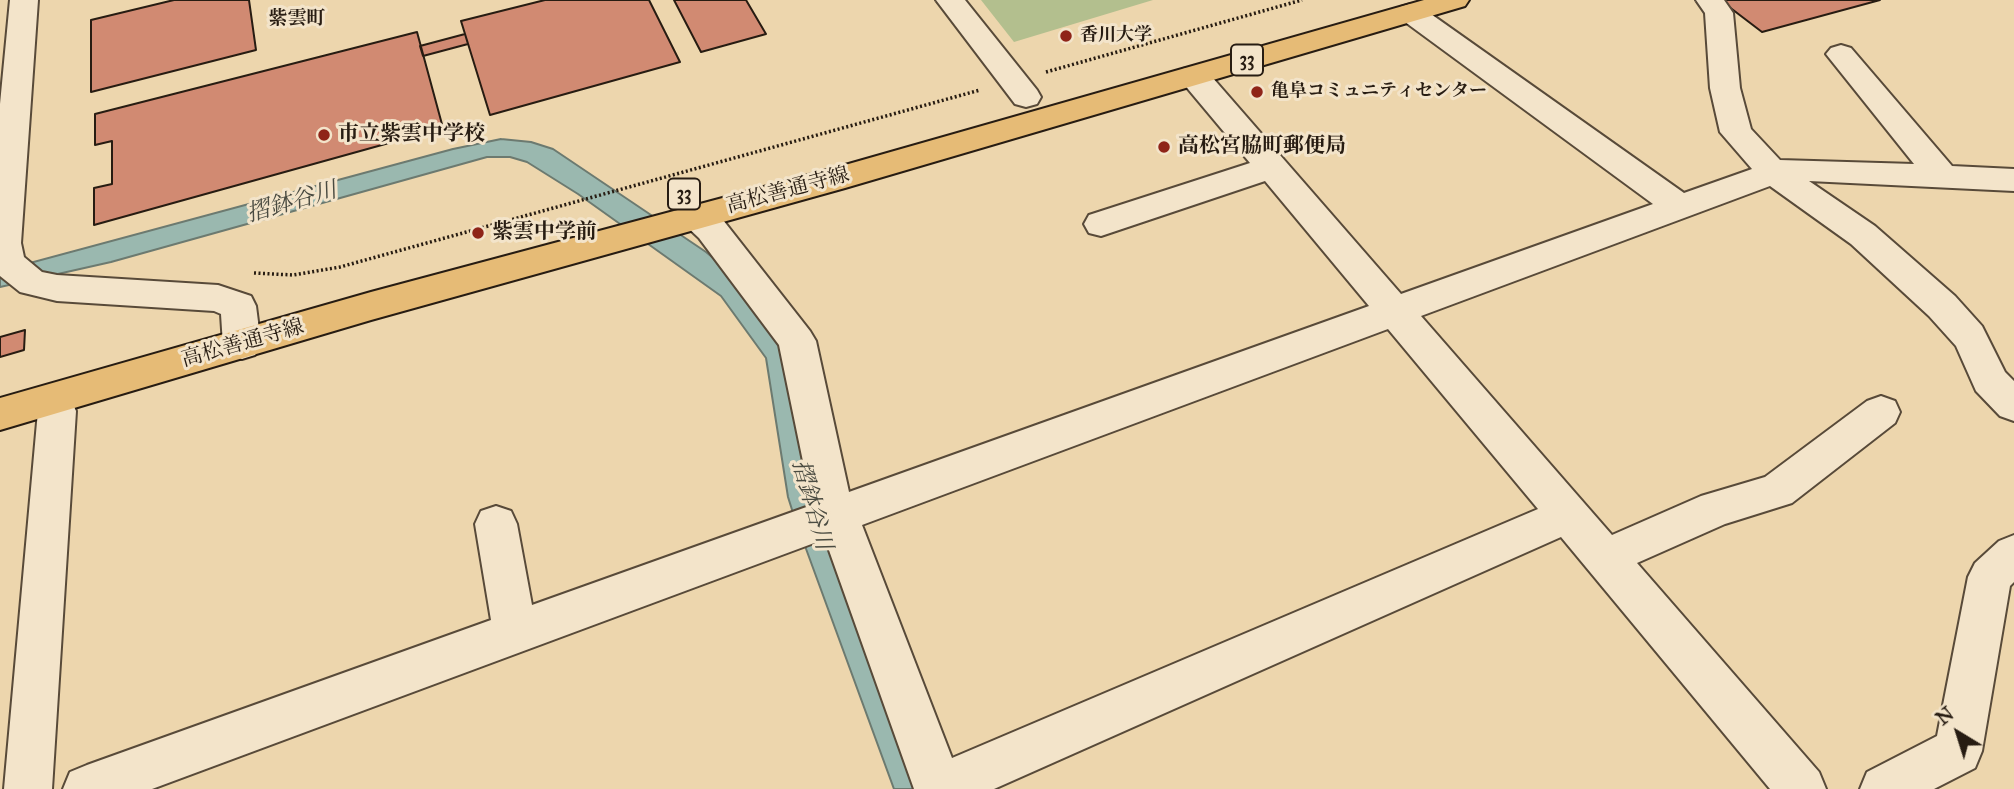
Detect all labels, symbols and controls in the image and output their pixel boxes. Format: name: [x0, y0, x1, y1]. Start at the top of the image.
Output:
district label: 紫雲町: [269, 8, 325, 30]
place label: 香川大学: [1080, 25, 1152, 47]
marker: 香川大学: [1058, 28, 1074, 44]
road number: 33: [1231, 44, 1263, 76]
place label: 亀阜コミュニティセンター: [1271, 81, 1487, 103]
marker: 亀阜コミュニティセンター: [1249, 84, 1265, 100]
place label: 市立紫雲中学校: [338, 122, 485, 148]
marker: 市立紫雲中学校: [316, 127, 332, 143]
place label: 高松宮脇町郵便局: [1178, 134, 1346, 160]
marker: 高松宮脇町郵便局: [1156, 139, 1172, 155]
street label: 高松善通寺線: [724, 163, 852, 219]
water label: 摺鉢谷川: [244, 177, 340, 229]
road number: 33: [668, 178, 700, 210]
place label: 紫雲中学前: [492, 220, 597, 246]
marker: 紫雲中学前: [470, 225, 486, 241]
street label: 高松善通寺線: [179, 315, 307, 373]
water label: 摺鉢谷川: [785, 457, 837, 553]
north arrow: [1923, 698, 1993, 768]
text: N: [1931, 702, 1958, 730]

